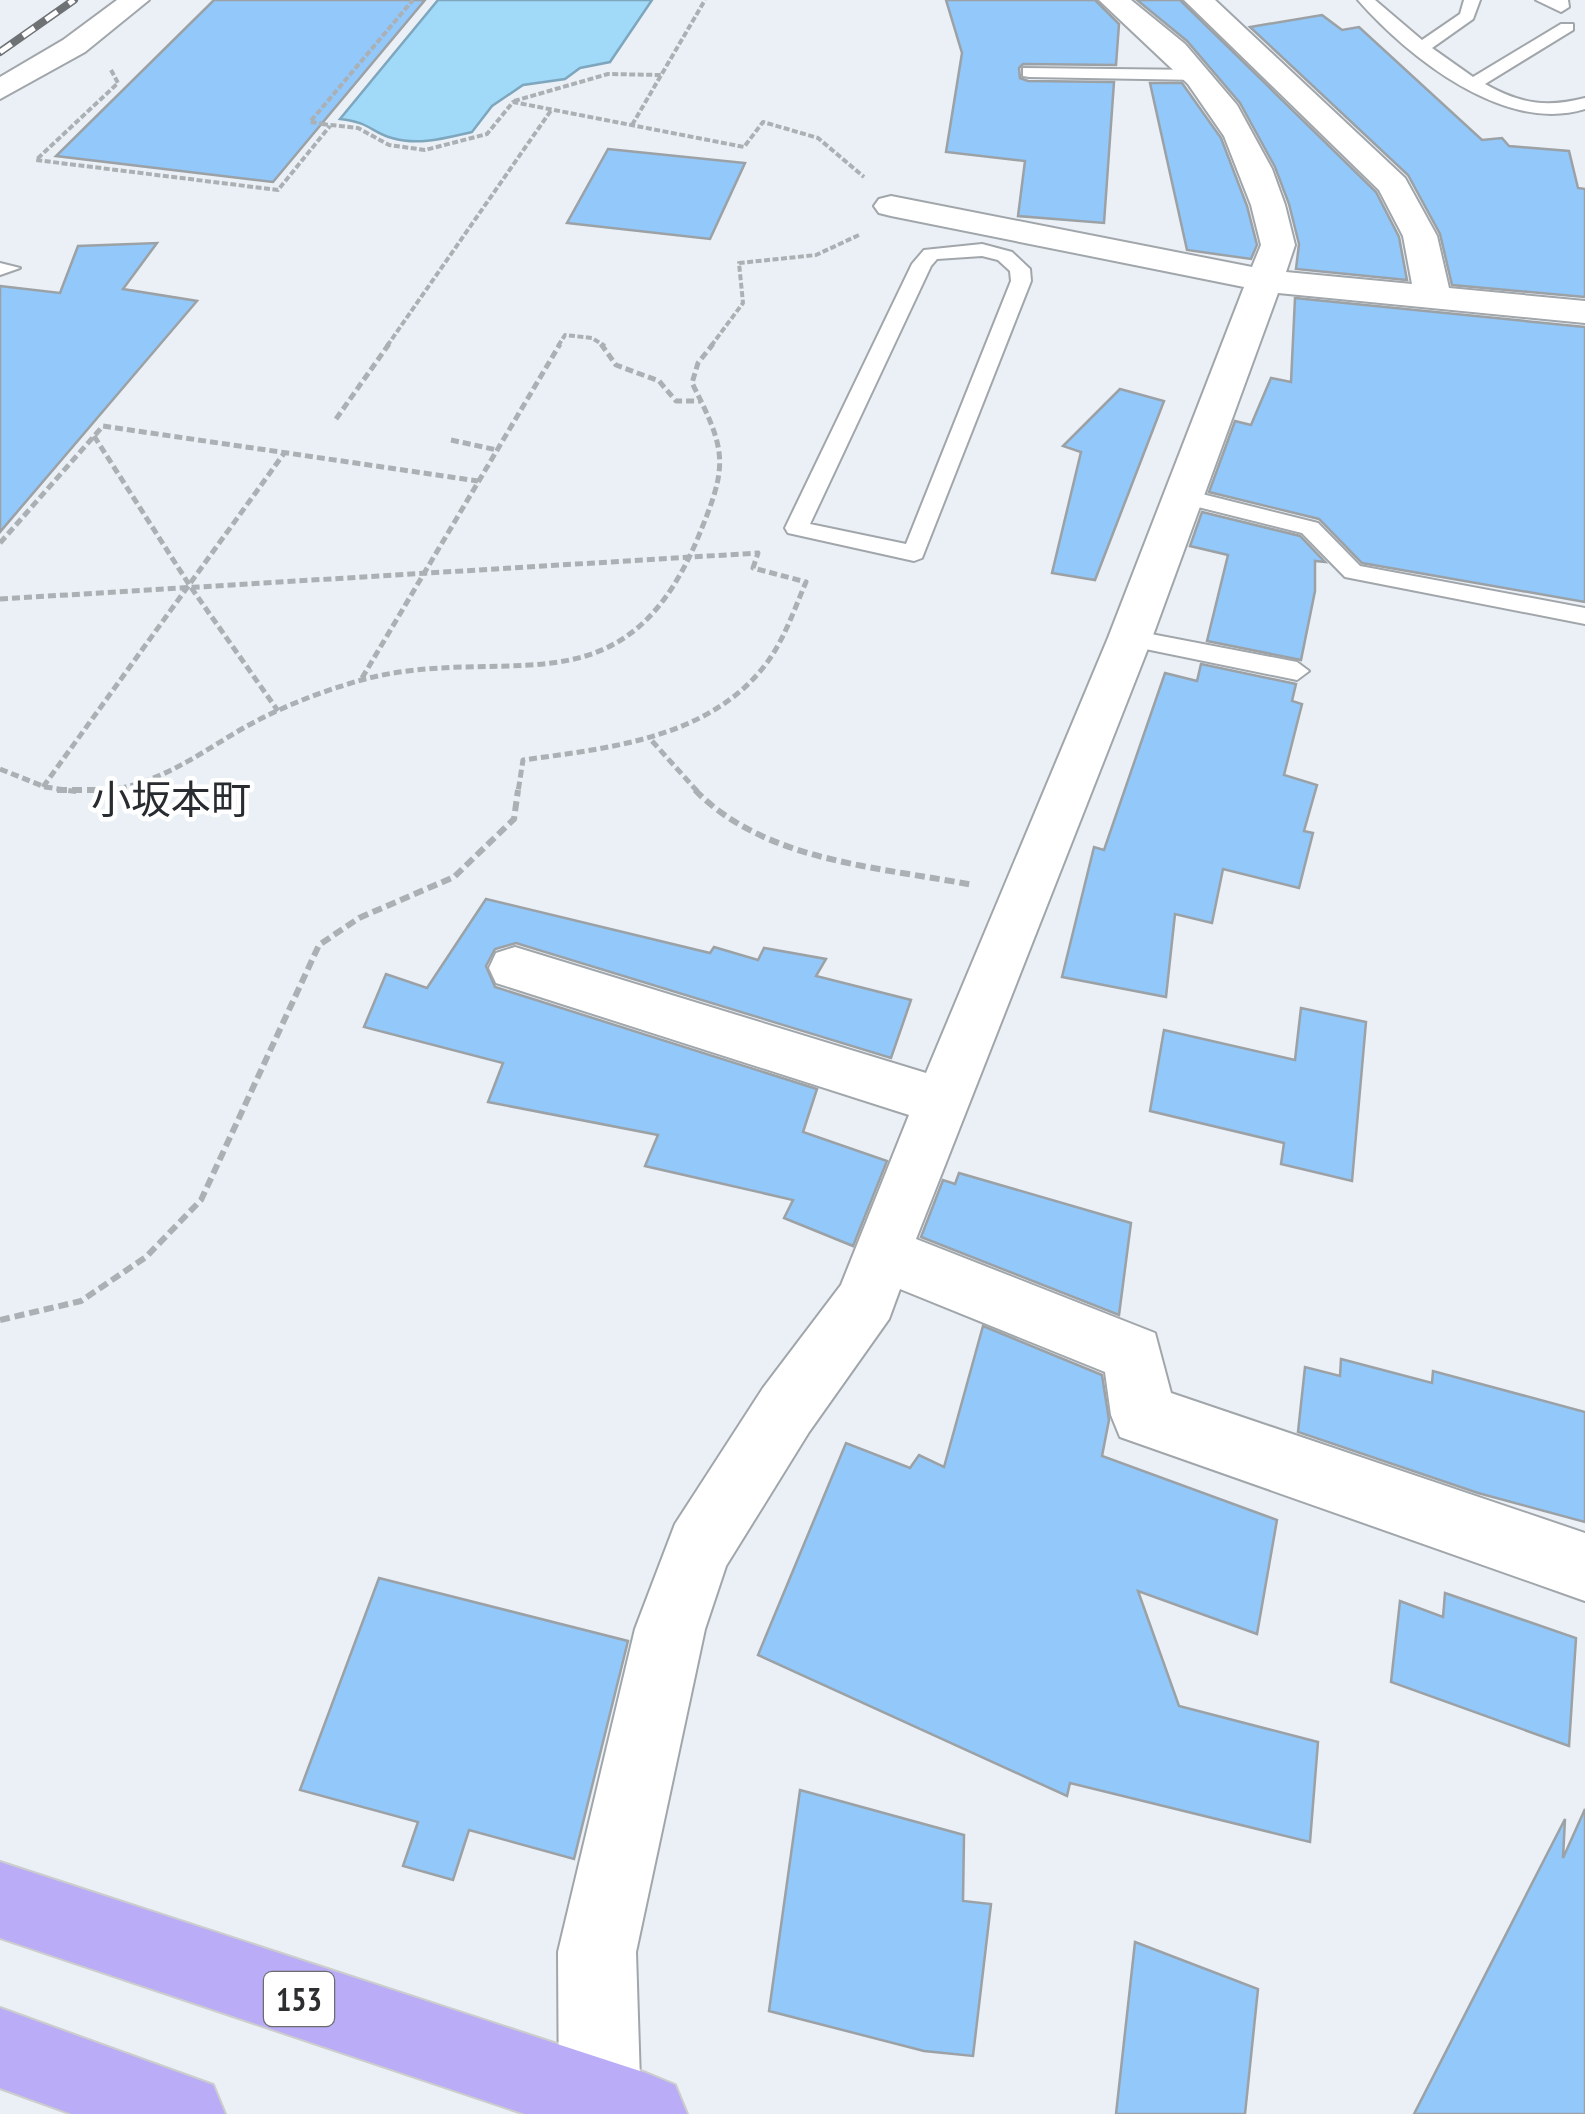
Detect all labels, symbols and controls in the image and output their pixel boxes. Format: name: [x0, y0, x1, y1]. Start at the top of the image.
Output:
district label: 小坂本町: [91, 773, 251, 825]
road number: 153: [264, 1972, 334, 2026]

